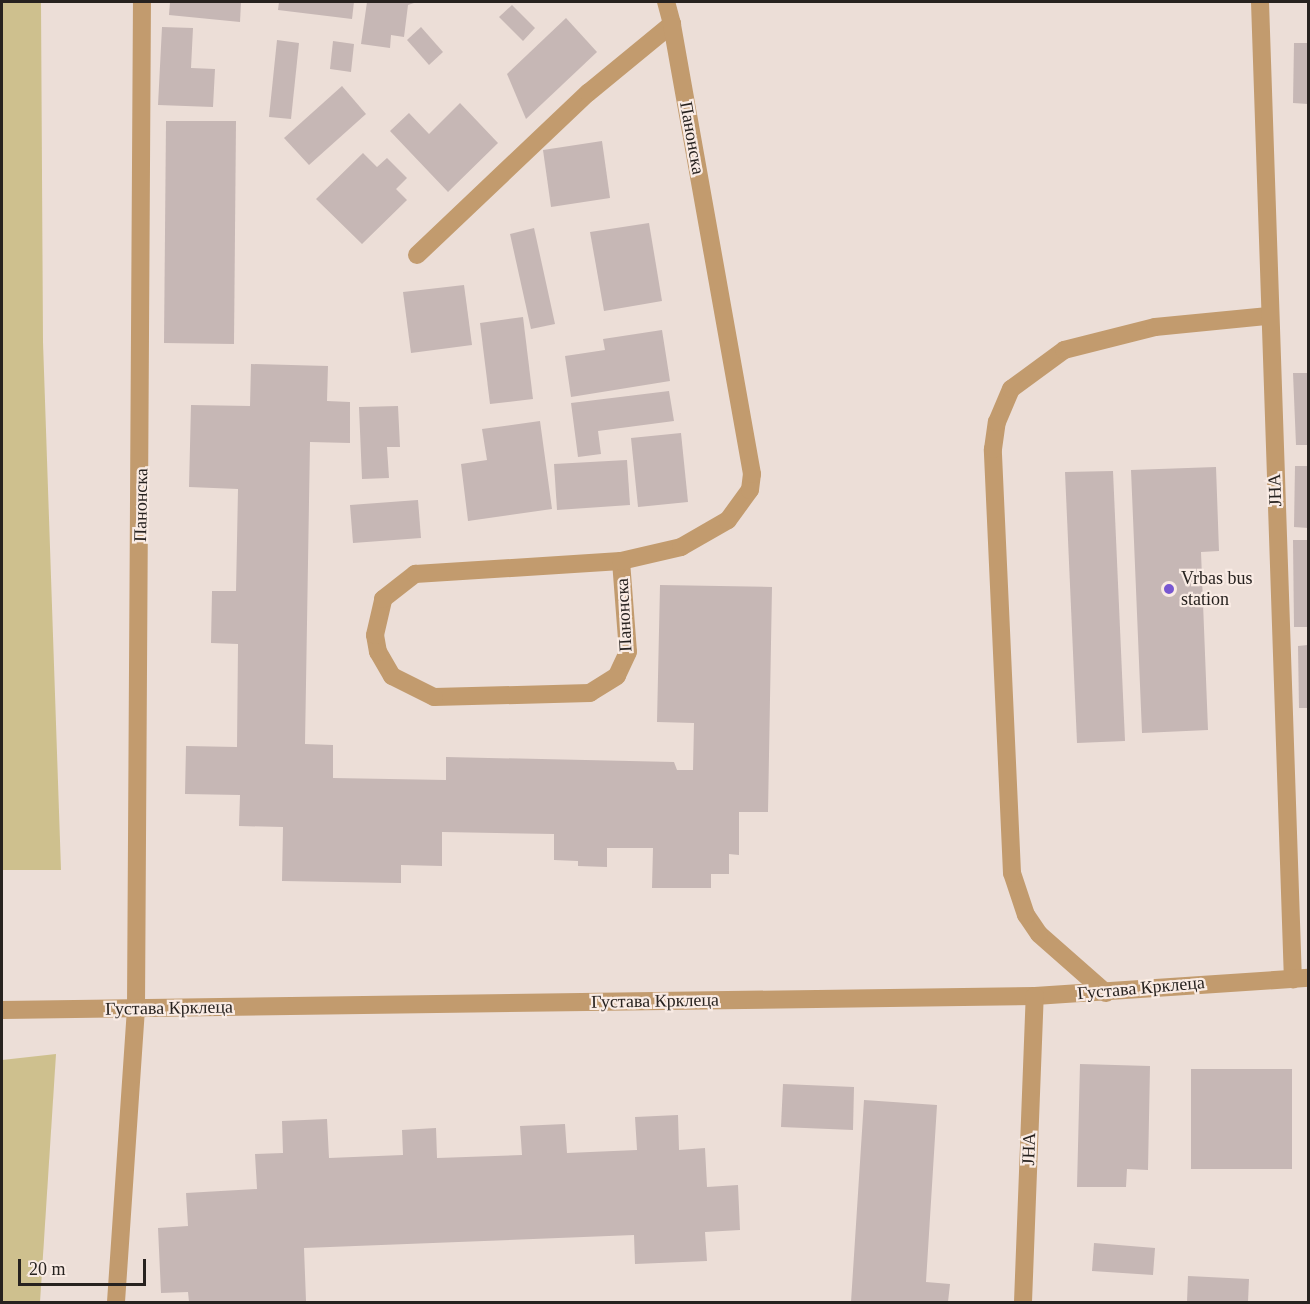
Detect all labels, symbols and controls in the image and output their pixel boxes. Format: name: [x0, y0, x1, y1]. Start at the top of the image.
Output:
street label: Панонска: [675, 100, 709, 176]
street label: Панонска: [130, 468, 152, 542]
street label: ЈНА: [1264, 473, 1286, 507]
place label: Vrbas bus station: [1181, 568, 1252, 610]
street label: Панонска: [611, 578, 637, 652]
marker: Vrbas bus station: [1162, 582, 1176, 596]
street label: Густава Крклеца: [1076, 972, 1206, 1004]
street label: Густава Крклеца: [591, 989, 719, 1013]
street label: Густава Крклеца: [105, 996, 233, 1020]
street label: ЈНА: [1018, 1132, 1040, 1166]
scale bar: [21, 1247, 148, 1285]
text: 20 m: [29, 1259, 66, 1279]

